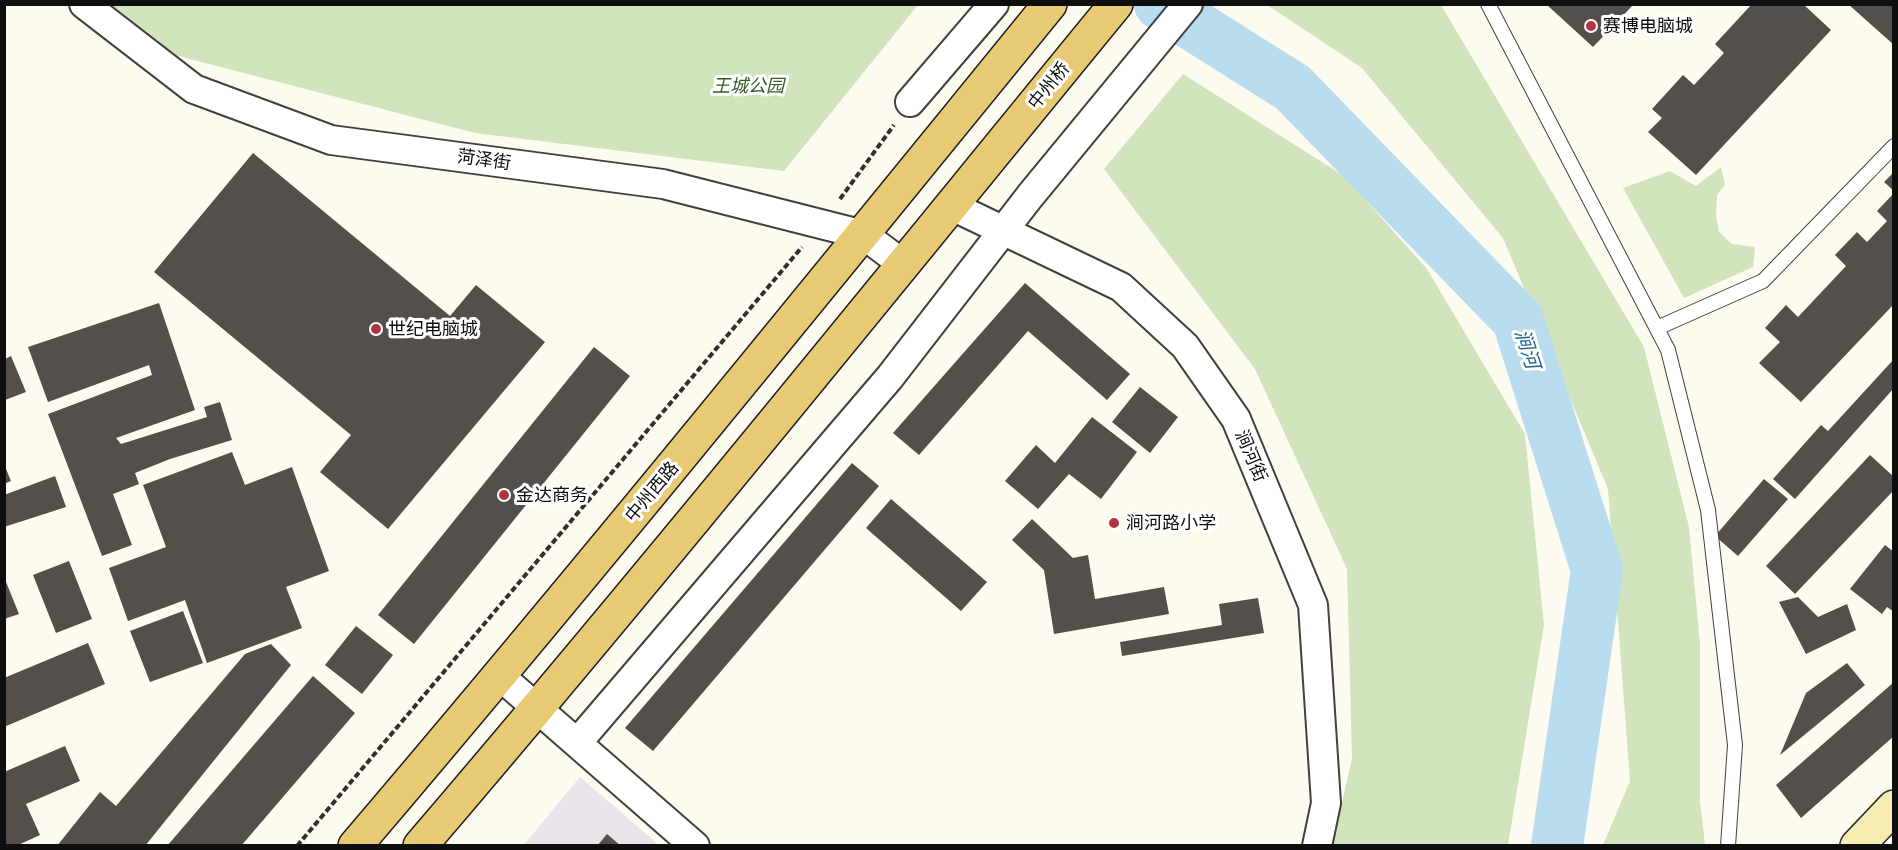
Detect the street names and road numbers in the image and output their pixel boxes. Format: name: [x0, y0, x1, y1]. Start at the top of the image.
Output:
street label: 中州桥: [1024, 58, 1074, 114]
street label: 菏泽街: [456, 146, 512, 174]
street label: 涧河街: [1231, 427, 1271, 485]
street label: 中州西路: [621, 457, 683, 527]

